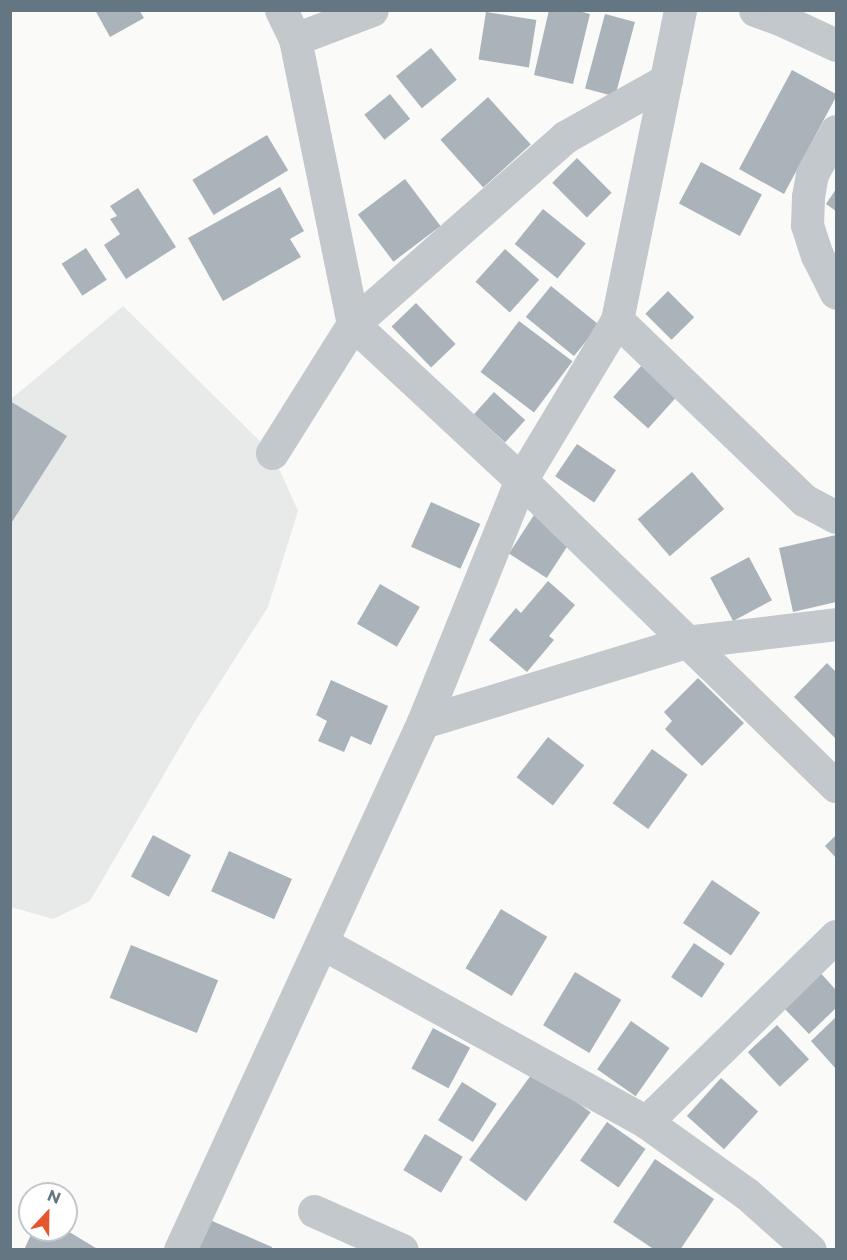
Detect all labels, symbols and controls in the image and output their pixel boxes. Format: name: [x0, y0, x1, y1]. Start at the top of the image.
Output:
north arrow: [18, 1182, 78, 1242]
text: N: [45, 1185, 64, 1208]

